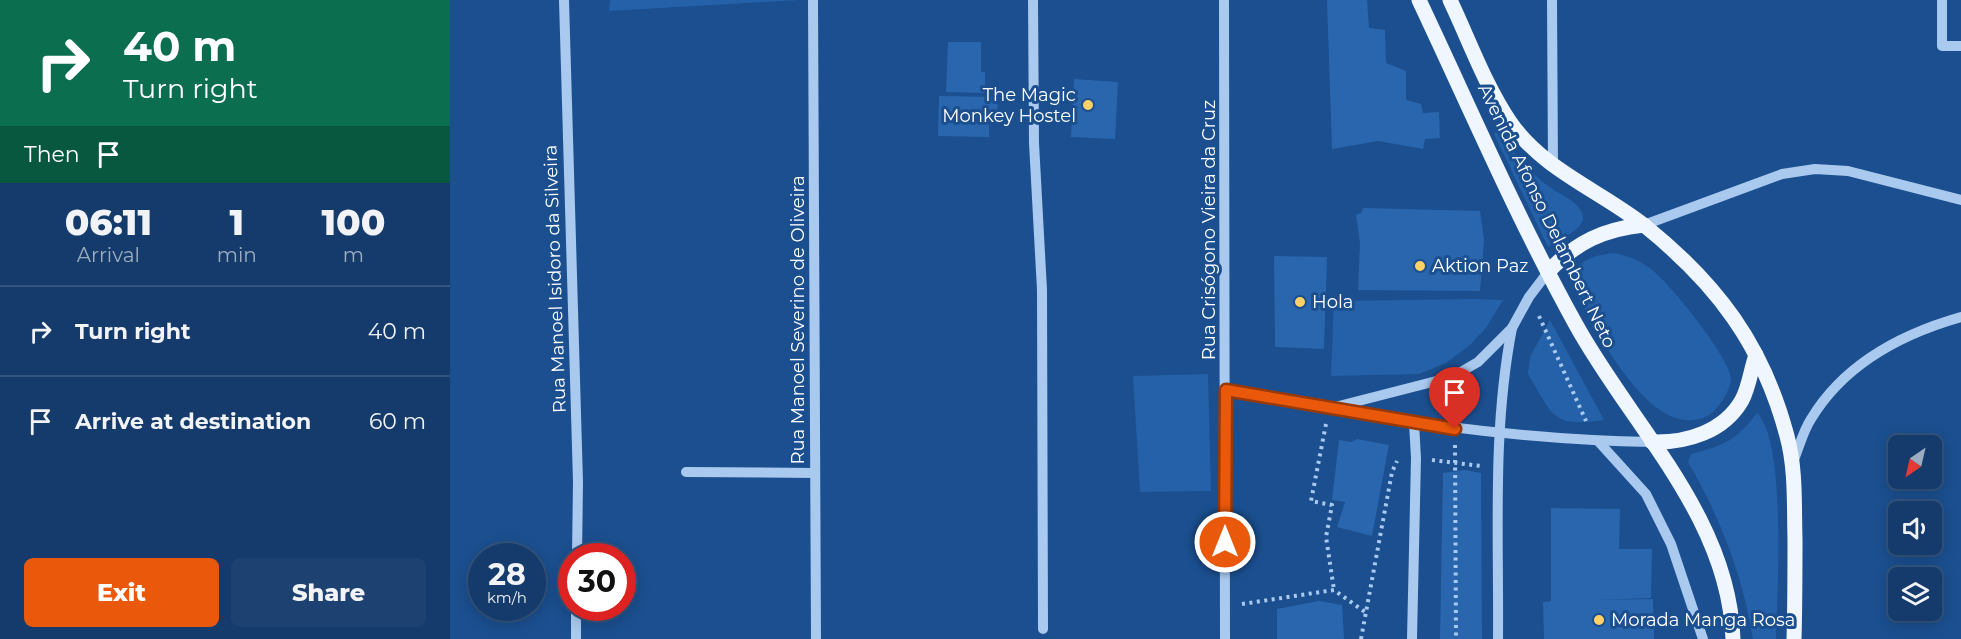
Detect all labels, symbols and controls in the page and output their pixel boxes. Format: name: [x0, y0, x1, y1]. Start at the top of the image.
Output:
text: 40 m: [123, 20, 236, 72]
icon: right: [24, 24, 102, 102]
text: Turn right: [123, 72, 258, 105]
street label: Avenida Afonso Delambert Neto: [1473, 80, 1621, 352]
place label: The Magic Monkey Hostel: [942, 84, 1076, 127]
marker: The Magic Monkey Hostel: [1081, 98, 1095, 112]
street label: Rua Crisógono Vieira da Cruz: [1198, 100, 1220, 360]
icon: arrive: [92, 138, 125, 171]
text: Then: [24, 141, 80, 168]
street label: Rua Manoel Isidoro da Silveira: [539, 145, 571, 413]
street label: Rua Manoel Severino de Oliveira: [787, 175, 809, 465]
text: 06:11: [65, 200, 152, 244]
text: 1: [229, 200, 244, 244]
text: 100: [321, 200, 385, 244]
text: Arrival: [77, 243, 140, 267]
text: min: [217, 243, 257, 267]
text: m: [343, 243, 364, 267]
place label: Aktion Paz: [1432, 255, 1528, 277]
marker: Aktion Paz: [1413, 259, 1427, 273]
place label: Hola: [1312, 291, 1353, 313]
marker: Hola: [1293, 295, 1307, 309]
icon: right: [24, 315, 57, 348]
text: Turn right: [75, 318, 190, 345]
text: 40 m: [368, 318, 426, 345]
pin: [1429, 367, 1480, 429]
icon: arrive: [1438, 376, 1471, 409]
icon: arrive: [24, 405, 57, 438]
text: Arrive at destination: [75, 408, 311, 435]
text: 60 m: [369, 408, 426, 435]
north arrow: [1888, 435, 1942, 489]
map controls: [1888, 435, 1942, 621]
button: sound: [1888, 501, 1942, 555]
position arrow: [1193, 510, 1257, 574]
speed limit sign: 30: [558, 543, 636, 621]
text: 28: [488, 556, 526, 593]
button: Exit: [24, 558, 219, 627]
button: Share: [231, 558, 426, 627]
button: layers: [1888, 567, 1942, 621]
text: km/h: [487, 588, 527, 607]
place label: Morada Manga Rosa: [1611, 609, 1795, 631]
marker: Morada Manga Rosa: [1592, 613, 1606, 627]

